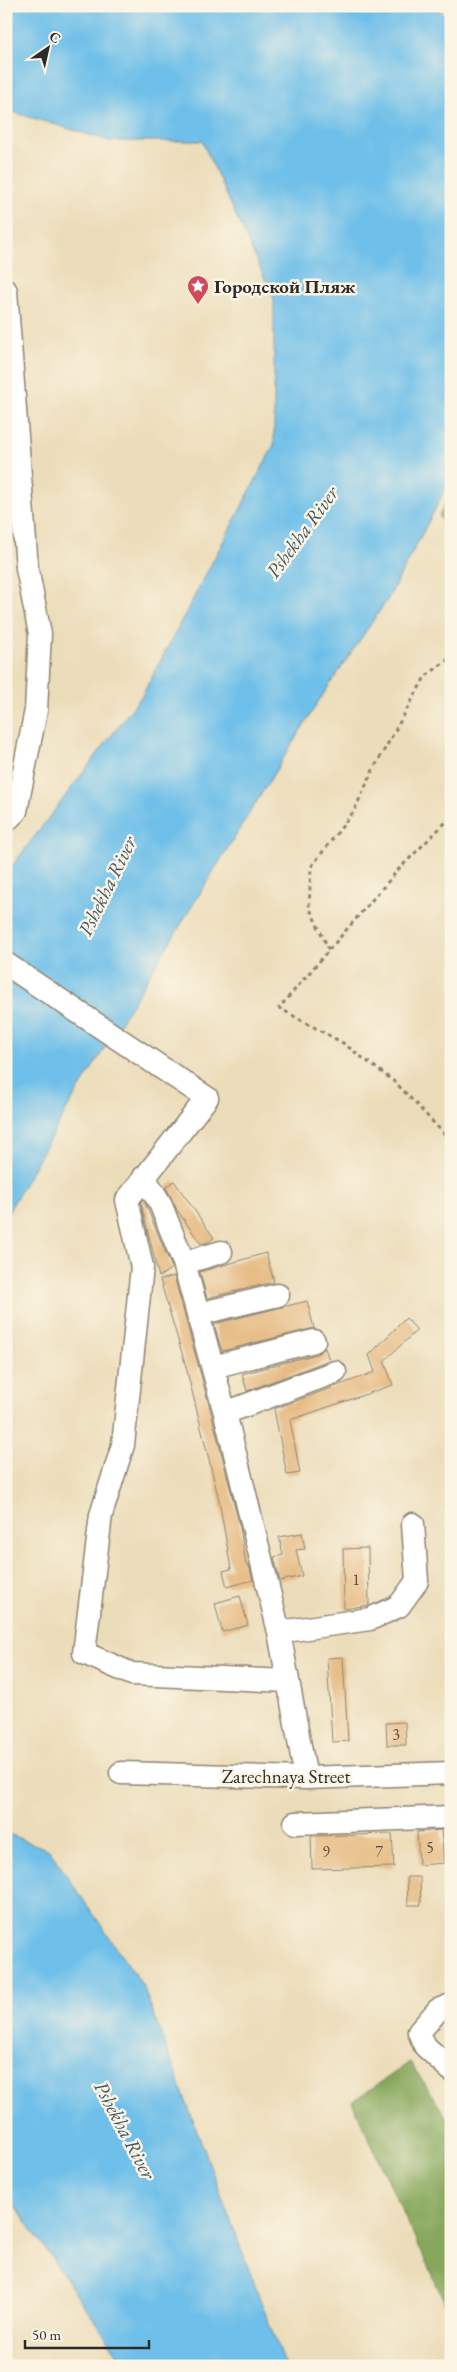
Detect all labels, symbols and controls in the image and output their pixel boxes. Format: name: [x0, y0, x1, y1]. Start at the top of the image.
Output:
north arrow: [22, 22, 72, 72]
text: С: [46, 27, 64, 47]
place icon: Городской Пляж: [186, 274, 210, 305]
place label: Городской Пляж: [214, 274, 356, 299]
water label: Pshekha River: [260, 480, 345, 583]
water label: Pshekha River: [72, 831, 143, 940]
house number: 1: [352, 1569, 360, 1590]
house number: 3: [392, 1724, 400, 1745]
street label: Zarechnaya Street: [222, 1764, 350, 1789]
house number: 5: [426, 1837, 434, 1858]
house number: 9: [322, 1841, 330, 1862]
house number: 7: [375, 1841, 383, 1862]
water label: Pshekha River: [88, 2076, 162, 2185]
scale bar: [25, 2317, 149, 2349]
text: 50 m: [32, 2325, 61, 2344]

